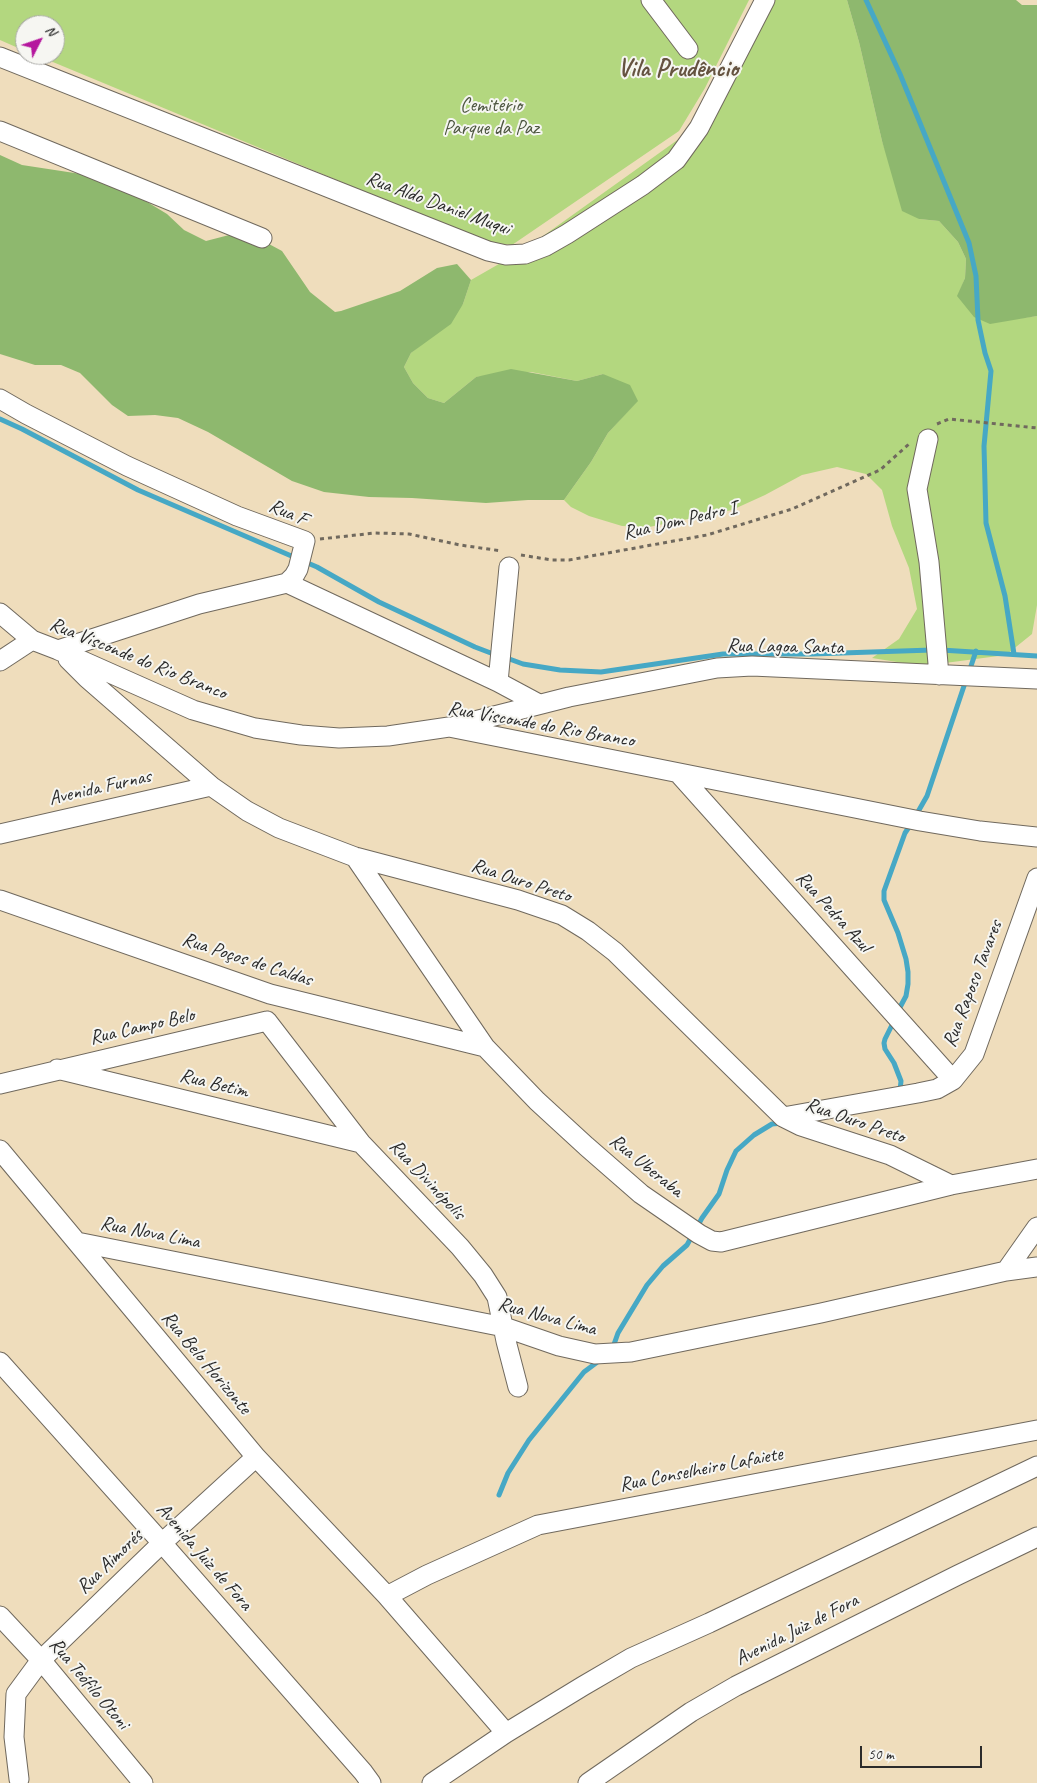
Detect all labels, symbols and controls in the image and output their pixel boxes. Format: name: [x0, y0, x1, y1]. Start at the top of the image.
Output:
north arrow: [15, 15, 65, 65]
text: N: [42, 22, 60, 39]
district label: Vila Prudêncio: [618, 54, 738, 84]
park label: Cemitério Parque da Paz: [443, 94, 539, 141]
street label: Rua Aldo Daniel Muqui: [363, 167, 513, 241]
street label: Rua F: [265, 494, 311, 532]
street label: Rua Dom Pedro I: [621, 496, 739, 546]
street label: Rua Visconde do Rio Branco: [46, 612, 230, 706]
street label: Rua Lagoa Santa: [726, 634, 844, 660]
street label: Rua Visconde do Rio Branco: [446, 697, 636, 753]
street label: Avenida Furnas: [47, 765, 153, 811]
street label: Rua Ouro Preto: [468, 854, 574, 908]
street label: Rua Pedra Azul: [790, 866, 876, 958]
street label: Rua Raposo Tavares: [938, 917, 1008, 1051]
street label: Rua Poços de Caldas: [179, 928, 315, 992]
street label: Rua Campo Belo: [87, 1003, 197, 1051]
street label: Rua Betim: [177, 1064, 251, 1104]
street label: Rua Ouro Preto: [802, 1093, 908, 1149]
street label: Rua Uberaba: [604, 1129, 688, 1203]
street label: Rua Divinópolis: [384, 1135, 470, 1225]
street label: Rua Nova Lima: [98, 1212, 202, 1254]
street label: Rua Nova Lima: [495, 1292, 599, 1342]
street label: Rua Belo Horizonte: [156, 1306, 256, 1420]
street label: Rua Conselheiro Lafaiete: [617, 1442, 785, 1498]
street label: Avenida Juiz de Fora: [151, 1498, 257, 1616]
street label: Rua Aimorés: [72, 1525, 148, 1599]
street label: Avenida Juiz de Fora: [731, 1589, 863, 1671]
street label: Rua Teófilo Otoni: [44, 1633, 134, 1735]
scale bar: [862, 1736, 984, 1768]
text: 50 m: [868, 1745, 894, 1764]

